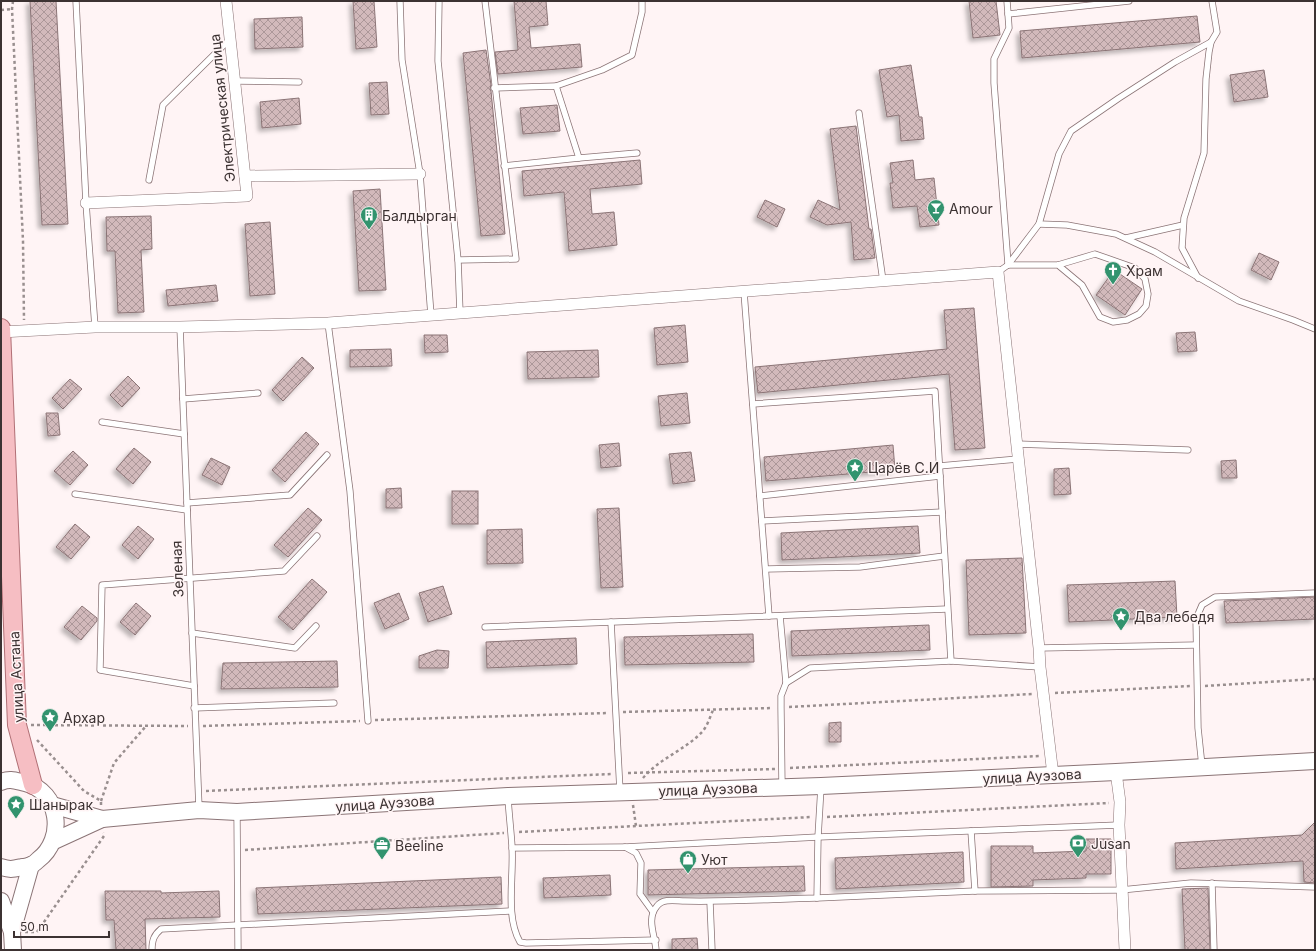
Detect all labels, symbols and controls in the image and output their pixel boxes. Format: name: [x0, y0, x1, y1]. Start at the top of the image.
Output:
street label: Электрическая улица: [206, 33, 238, 183]
bar icon: Amour: [926, 198, 946, 223]
place label: Amour: [949, 200, 993, 217]
building icon: Балдырган: [359, 205, 379, 230]
place label: Балдырган: [382, 207, 457, 224]
church icon: Храм: [1103, 260, 1123, 285]
place label: Храм: [1126, 262, 1163, 279]
place icon: Царёв С.И: [845, 457, 865, 482]
place label: Царёв С.И: [868, 459, 939, 476]
street label: Зеленая: [168, 540, 186, 598]
place icon: Два лебедя: [1111, 606, 1131, 631]
place label: Два лебедя: [1134, 608, 1214, 625]
street label: улица Астана: [5, 631, 27, 723]
place icon: Архар: [40, 707, 60, 732]
place label: Архар: [63, 709, 105, 726]
street label: улица Ауэзова: [982, 765, 1082, 787]
street label: улица Ауэзова: [658, 779, 758, 799]
street label: улица Ауэзова: [335, 791, 435, 815]
place icon: Шанырак: [6, 794, 26, 819]
place label: Шанырак: [29, 796, 93, 813]
bank icon: Jusan: [1068, 833, 1088, 858]
office icon: Beeline: [372, 835, 392, 860]
place label: Jusan: [1091, 835, 1131, 852]
place label: Beeline: [395, 837, 444, 854]
shop icon: Уют: [678, 849, 698, 874]
place label: Уют: [701, 851, 728, 868]
scale bar: [14, 913, 109, 939]
text: 50 m: [20, 919, 49, 934]

